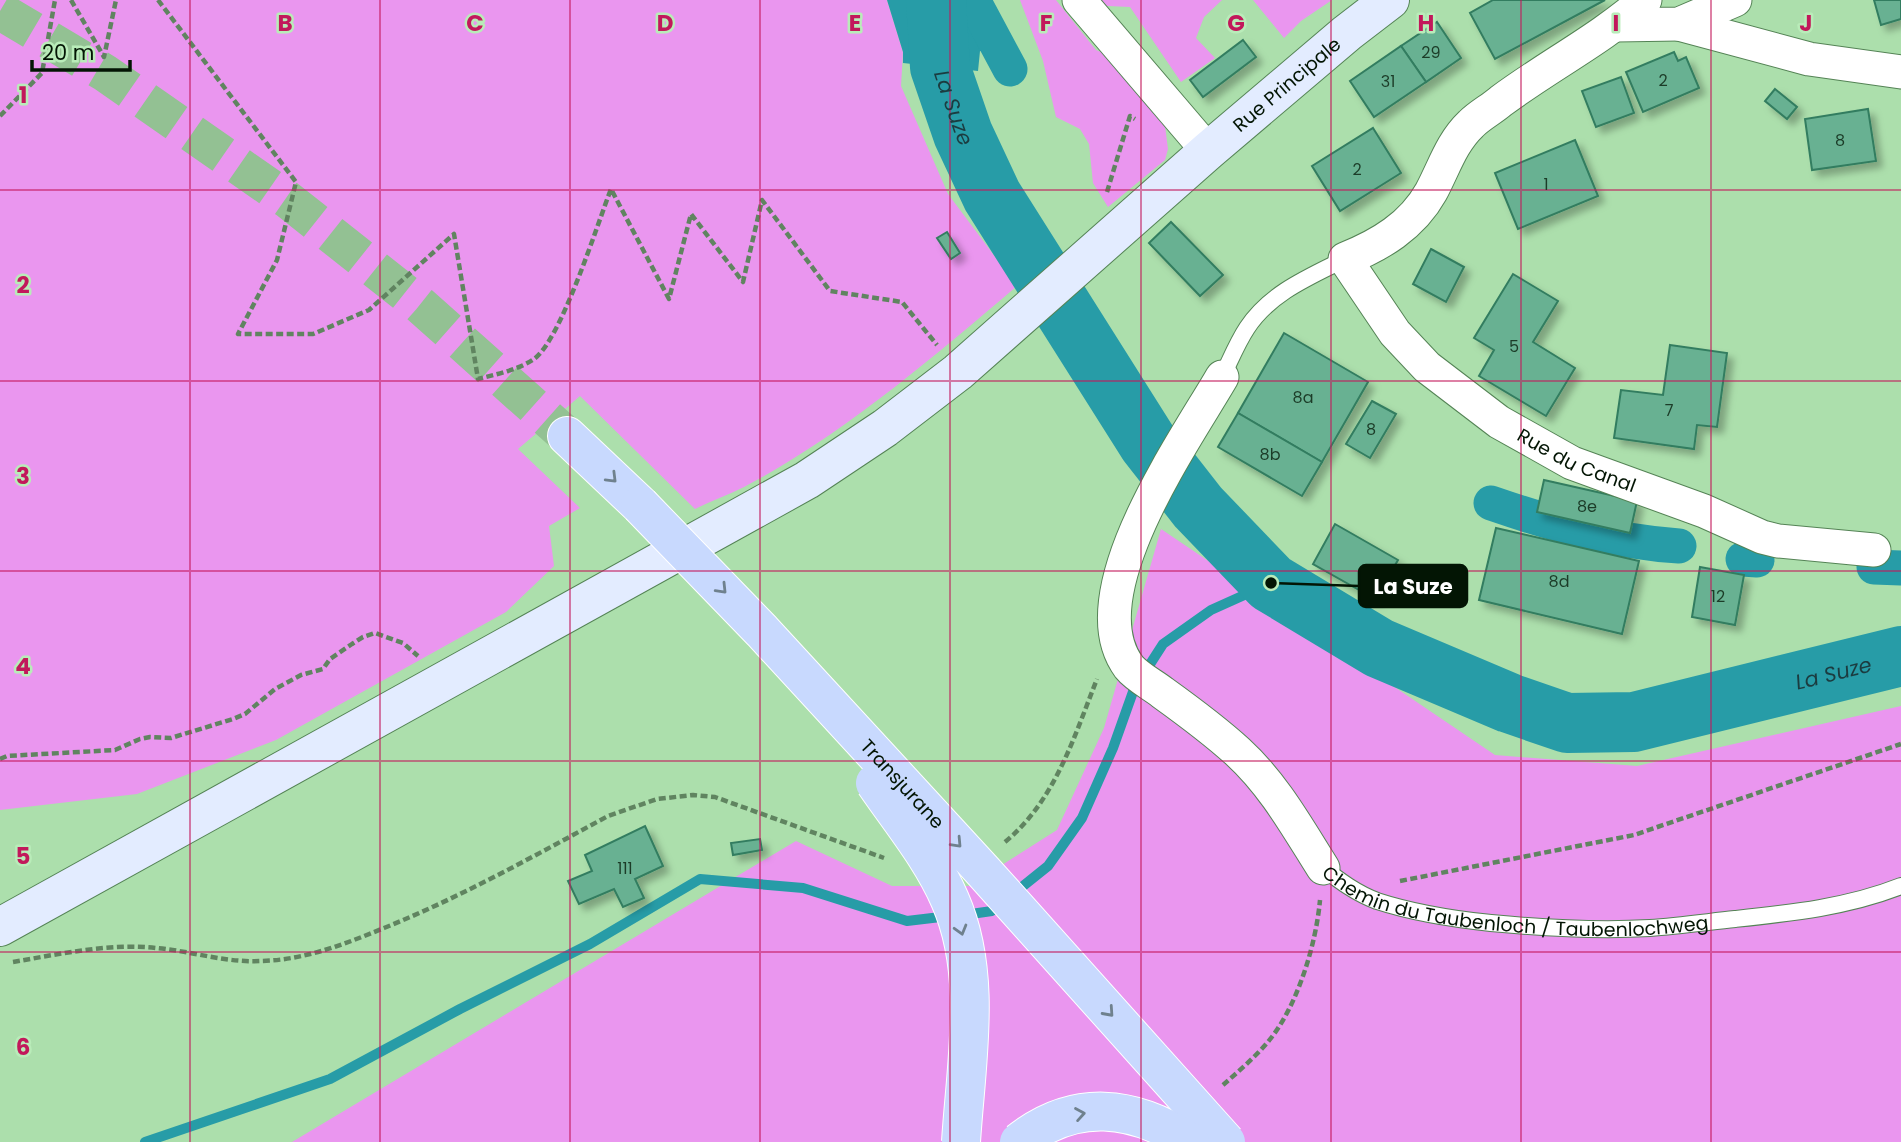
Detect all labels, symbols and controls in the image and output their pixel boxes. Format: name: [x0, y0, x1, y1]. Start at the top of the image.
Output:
text: B: [277, 7, 293, 39]
text: C: [466, 7, 484, 39]
text: D: [657, 7, 673, 39]
text: E: [849, 7, 861, 39]
text: F: [1040, 7, 1052, 39]
text: G: [1227, 7, 1245, 39]
text: H: [1418, 7, 1434, 39]
text: I: [1613, 7, 1619, 39]
text: J: [1799, 7, 1813, 39]
scale bar: [32, 28, 130, 72]
street label: Rue Principale: [1227, 31, 1346, 138]
text: 20 m: [42, 38, 95, 67]
house number: 29: [1421, 41, 1441, 64]
water label: La Suze: [928, 66, 981, 150]
house number: 2: [1658, 69, 1668, 92]
house number: 31: [1381, 70, 1395, 93]
text: 1: [19, 79, 27, 111]
house number: 8: [1835, 129, 1845, 152]
house number: 2: [1352, 158, 1362, 181]
house number: 1: [1543, 173, 1549, 196]
text: 2: [16, 269, 30, 301]
house number: 5: [1509, 335, 1519, 358]
house number: 8a: [1293, 386, 1313, 409]
house number: 7: [1665, 399, 1674, 422]
house number: 8: [1366, 418, 1376, 441]
street label: Rue du Canal: [1512, 421, 1640, 499]
house number: 8b: [1260, 443, 1281, 466]
text: 3: [16, 460, 30, 492]
one-way arrow: [604, 470, 617, 483]
house number: 8e: [1577, 495, 1597, 518]
callout: La Suze: [1359, 565, 1467, 607]
house number: 8d: [1549, 570, 1569, 593]
text: La Suze: [1373, 572, 1453, 601]
one-way arrow: [714, 580, 727, 593]
house number: 12: [1711, 585, 1725, 608]
water label: La Suze: [1792, 649, 1875, 696]
text: 4: [15, 650, 31, 682]
street label: Transjurane: [854, 733, 951, 834]
one-way arrow: [949, 835, 961, 848]
text: 5: [16, 840, 30, 872]
house number: 111: [617, 857, 633, 880]
street label: Chemin du Taubenloch / Taubenlochweg: [1317, 859, 1710, 943]
one-way arrow: [952, 924, 967, 936]
one-way arrow: [1101, 1004, 1113, 1017]
text: 6: [16, 1031, 30, 1063]
one-way arrow: [1074, 1107, 1086, 1122]

